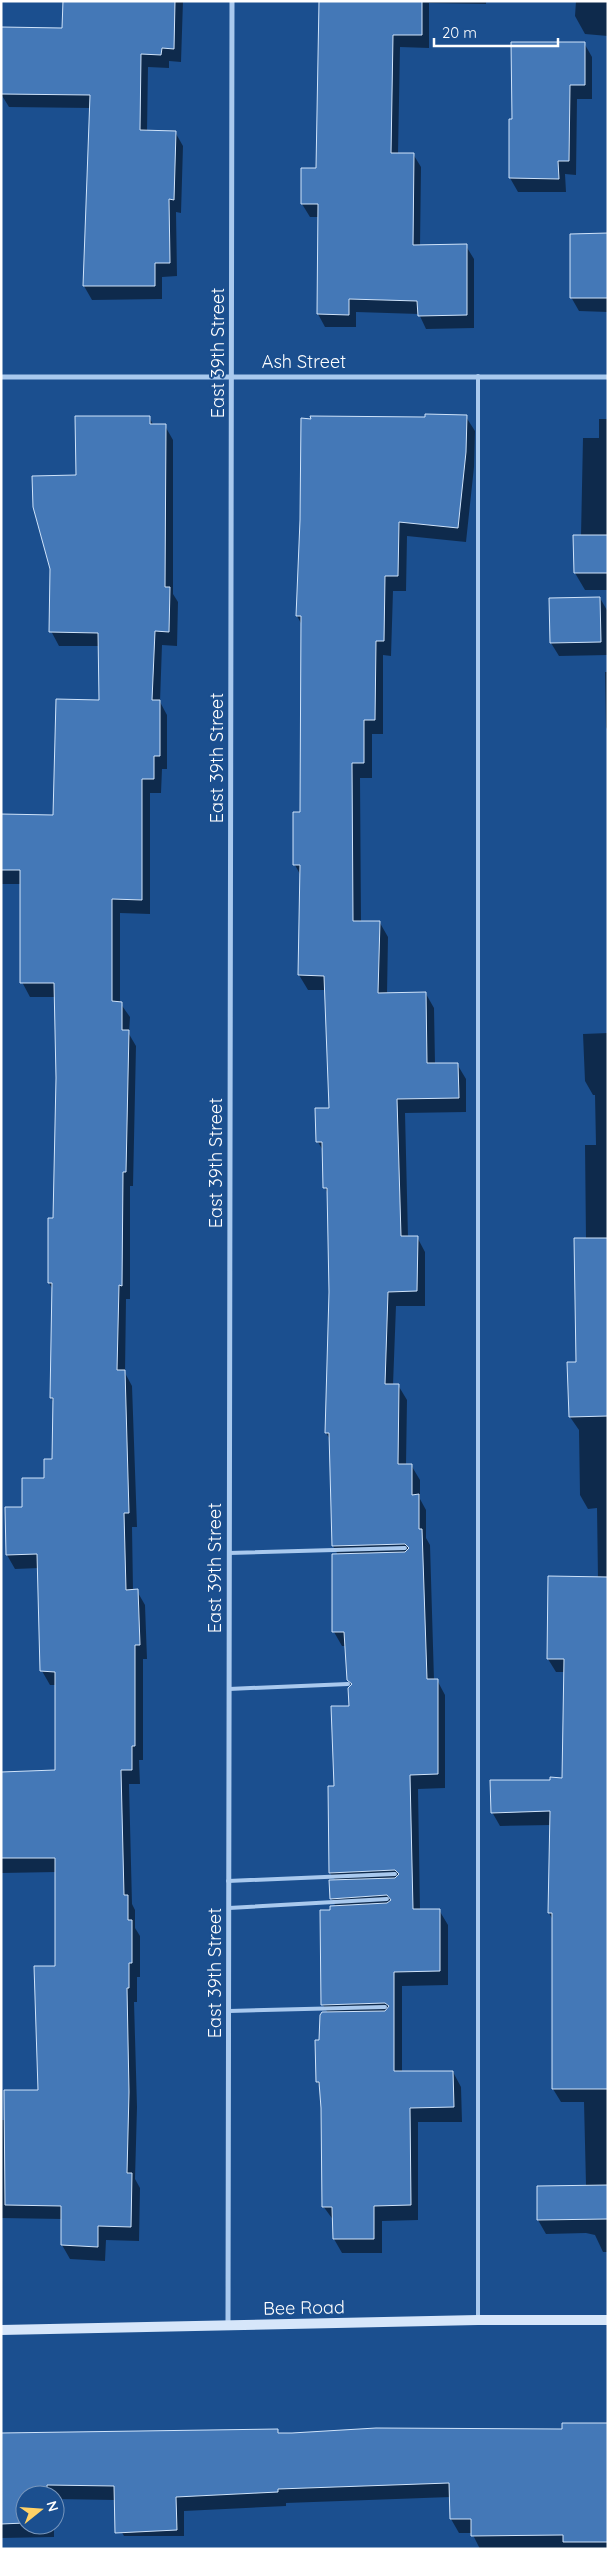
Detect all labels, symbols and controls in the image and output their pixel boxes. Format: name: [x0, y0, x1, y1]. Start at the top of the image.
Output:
scale bar: [434, 15, 558, 47]
text: 20 m: [442, 23, 477, 42]
street label: East 39th Street: [206, 288, 229, 418]
street label: Ash Street: [262, 350, 346, 373]
street label: East 39th Street: [205, 693, 228, 823]
street label: East 39th Street: [204, 1098, 227, 1228]
street label: East 39th Street: [203, 1503, 226, 1633]
street label: East 39th Street: [203, 1908, 226, 2038]
street label: Bee Road: [263, 2295, 345, 2320]
north arrow: [15, 2485, 65, 2535]
text: N: [42, 2499, 63, 2514]

